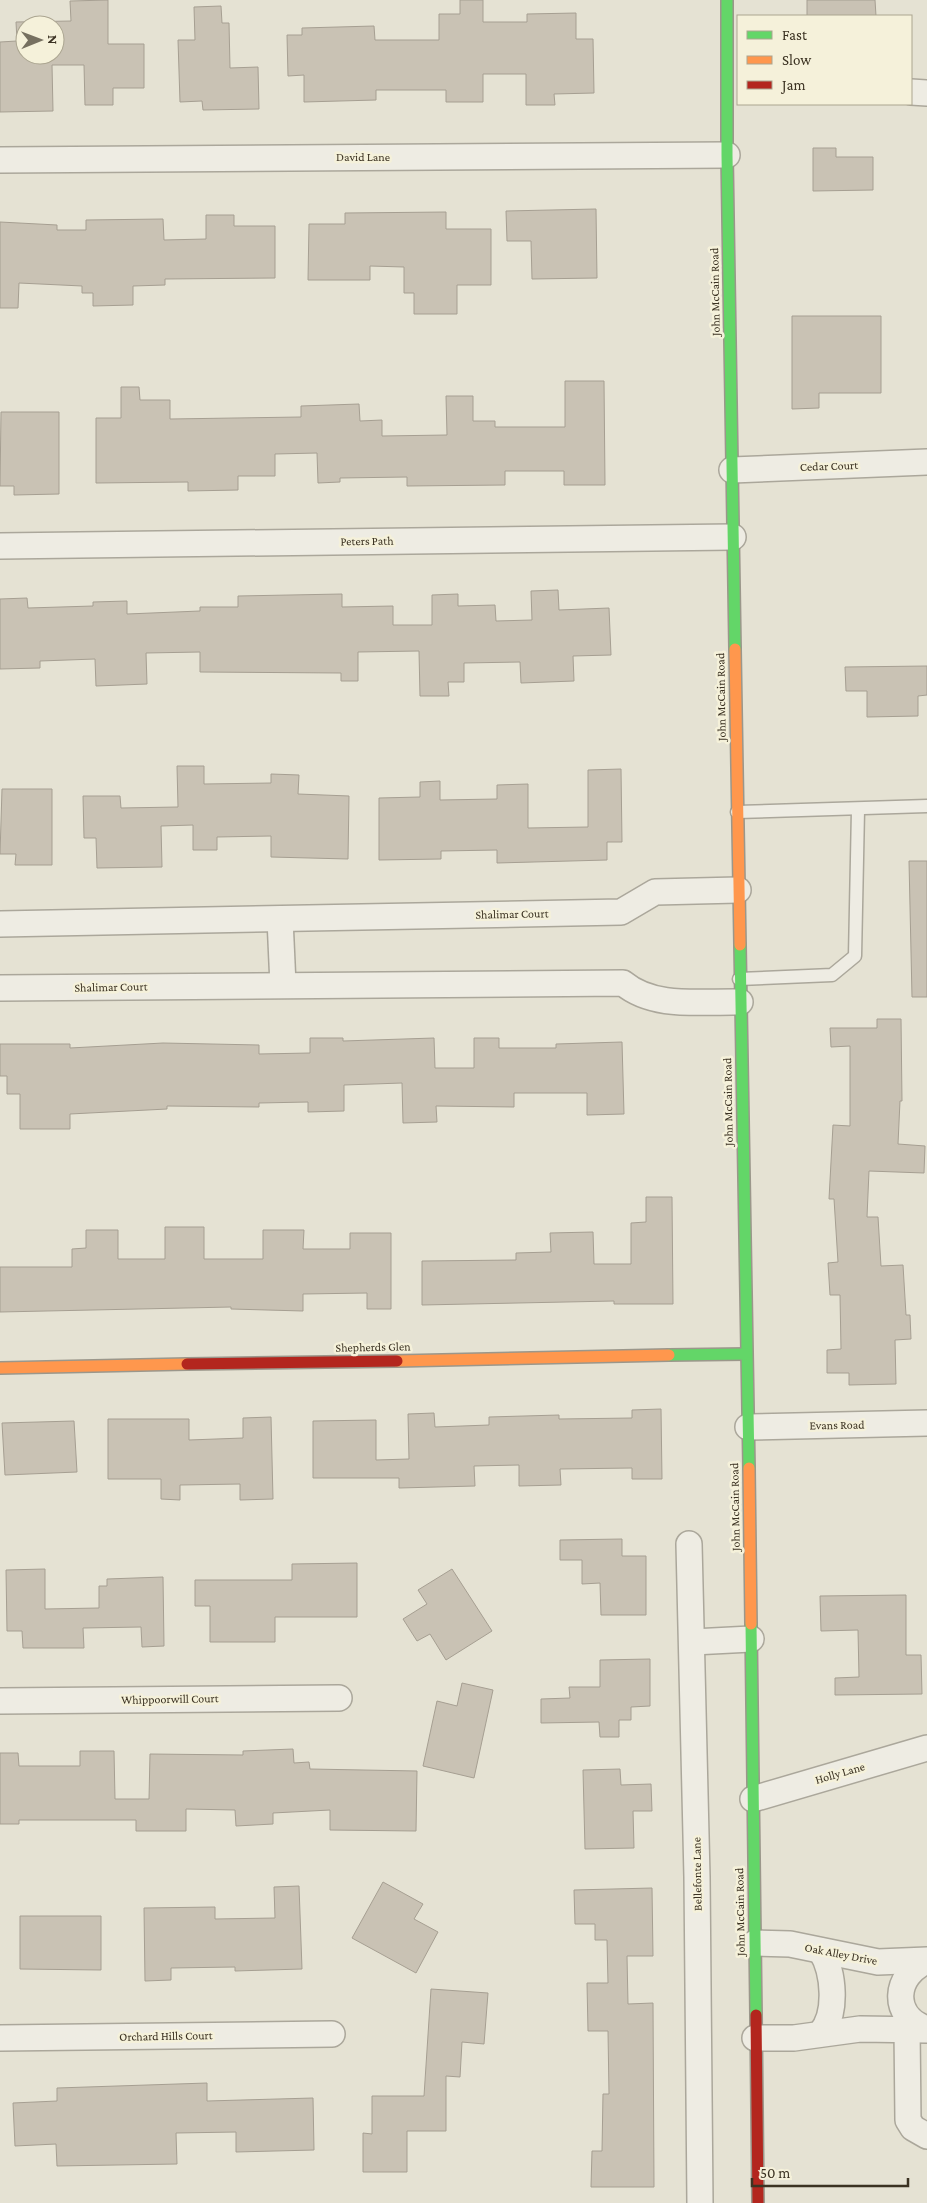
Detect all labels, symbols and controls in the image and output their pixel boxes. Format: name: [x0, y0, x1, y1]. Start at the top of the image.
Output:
north arrow: [15, 15, 65, 65]
legend: [737, 15, 912, 105]
text: Fast: [782, 27, 808, 43]
text: N: [45, 35, 61, 45]
text: Slow: [782, 52, 812, 68]
text: Jam: [780, 77, 805, 94]
street label: David Lane: [336, 150, 390, 164]
street label: John McCain Road: [707, 247, 723, 337]
street label: Cedar Court: [800, 458, 859, 474]
street label: Peters Path: [340, 534, 394, 548]
street label: John McCain Road: [713, 652, 729, 742]
street label: Shalimar Court: [475, 906, 550, 922]
street label: Shalimar Court: [74, 979, 149, 995]
street label: John McCain Road: [720, 1057, 736, 1147]
street label: Shepherds Glen: [335, 1339, 411, 1355]
street label: Evans Road: [809, 1418, 865, 1432]
street label: John McCain Road: [727, 1462, 743, 1552]
street label: Whippoorwill Court: [121, 1691, 220, 1707]
street label: Holly Lane: [813, 1759, 867, 1787]
street label: Bellefonte Lane: [689, 1837, 705, 1911]
street label: John McCain Road: [732, 1867, 748, 1957]
street label: Oak Alley Drive: [803, 1940, 879, 1968]
street label: Orchard Hills Court: [119, 2028, 214, 2044]
scale bar: [752, 2156, 908, 2188]
text: 50 m: [760, 2165, 790, 2181]

